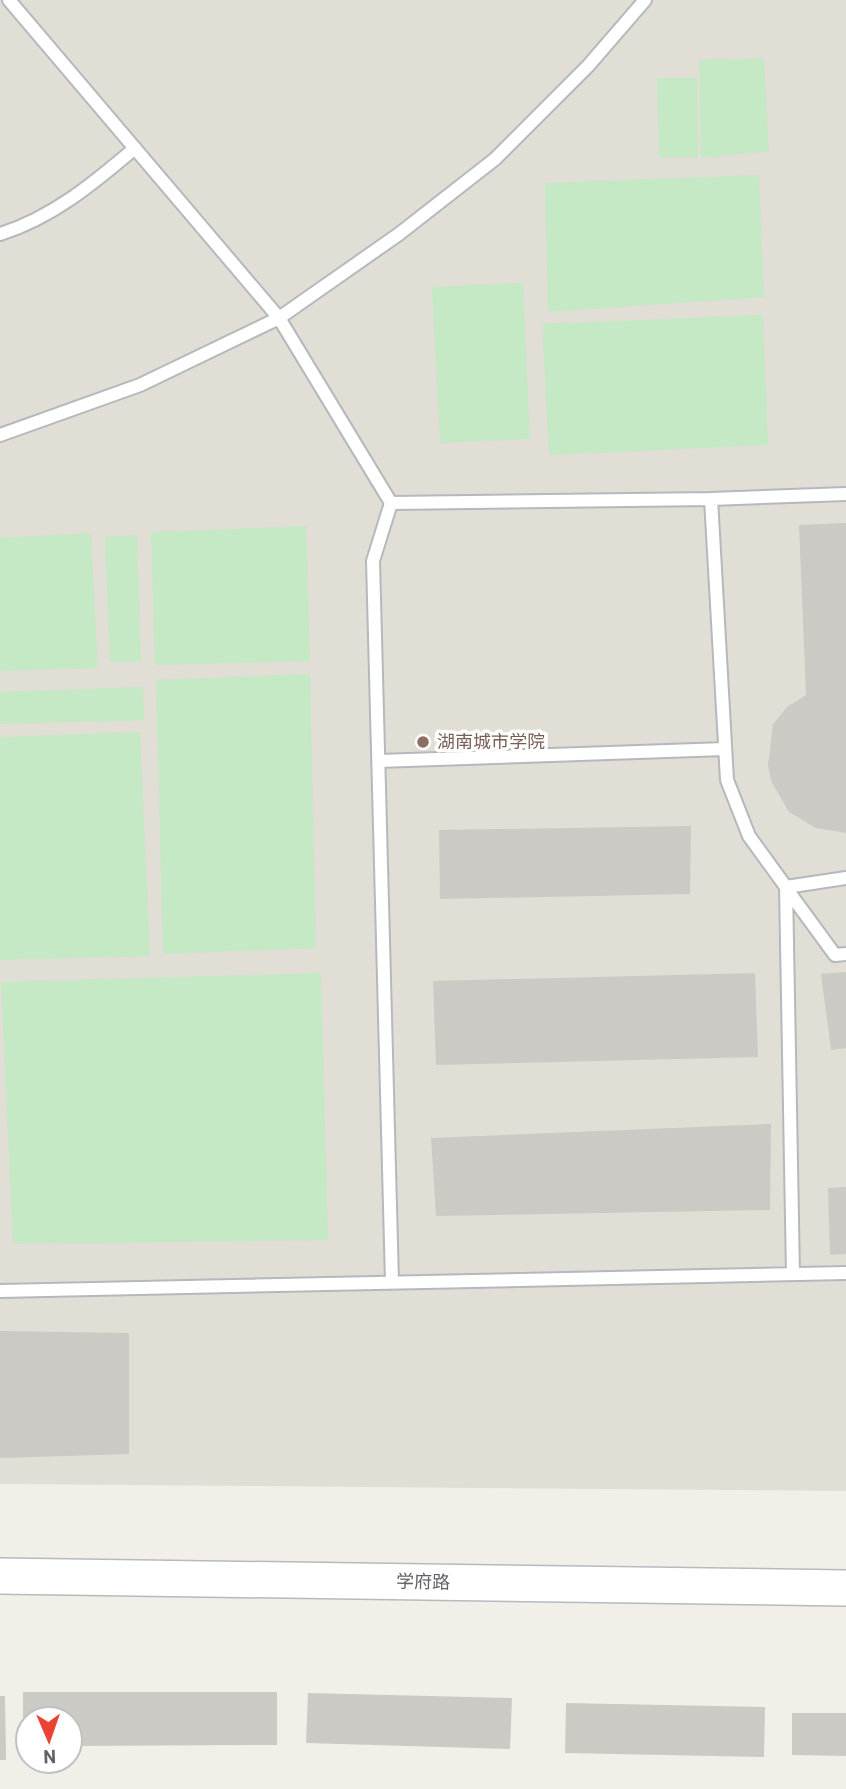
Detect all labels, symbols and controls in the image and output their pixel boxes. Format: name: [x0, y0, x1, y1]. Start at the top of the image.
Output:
place label: 湖南城市学院: [437, 730, 545, 752]
marker: 湖南城市学院: [415, 734, 431, 750]
street label: 学府路: [396, 1570, 450, 1592]
north arrow: [14, 1705, 84, 1775]
text: N: [43, 1746, 56, 1769]

